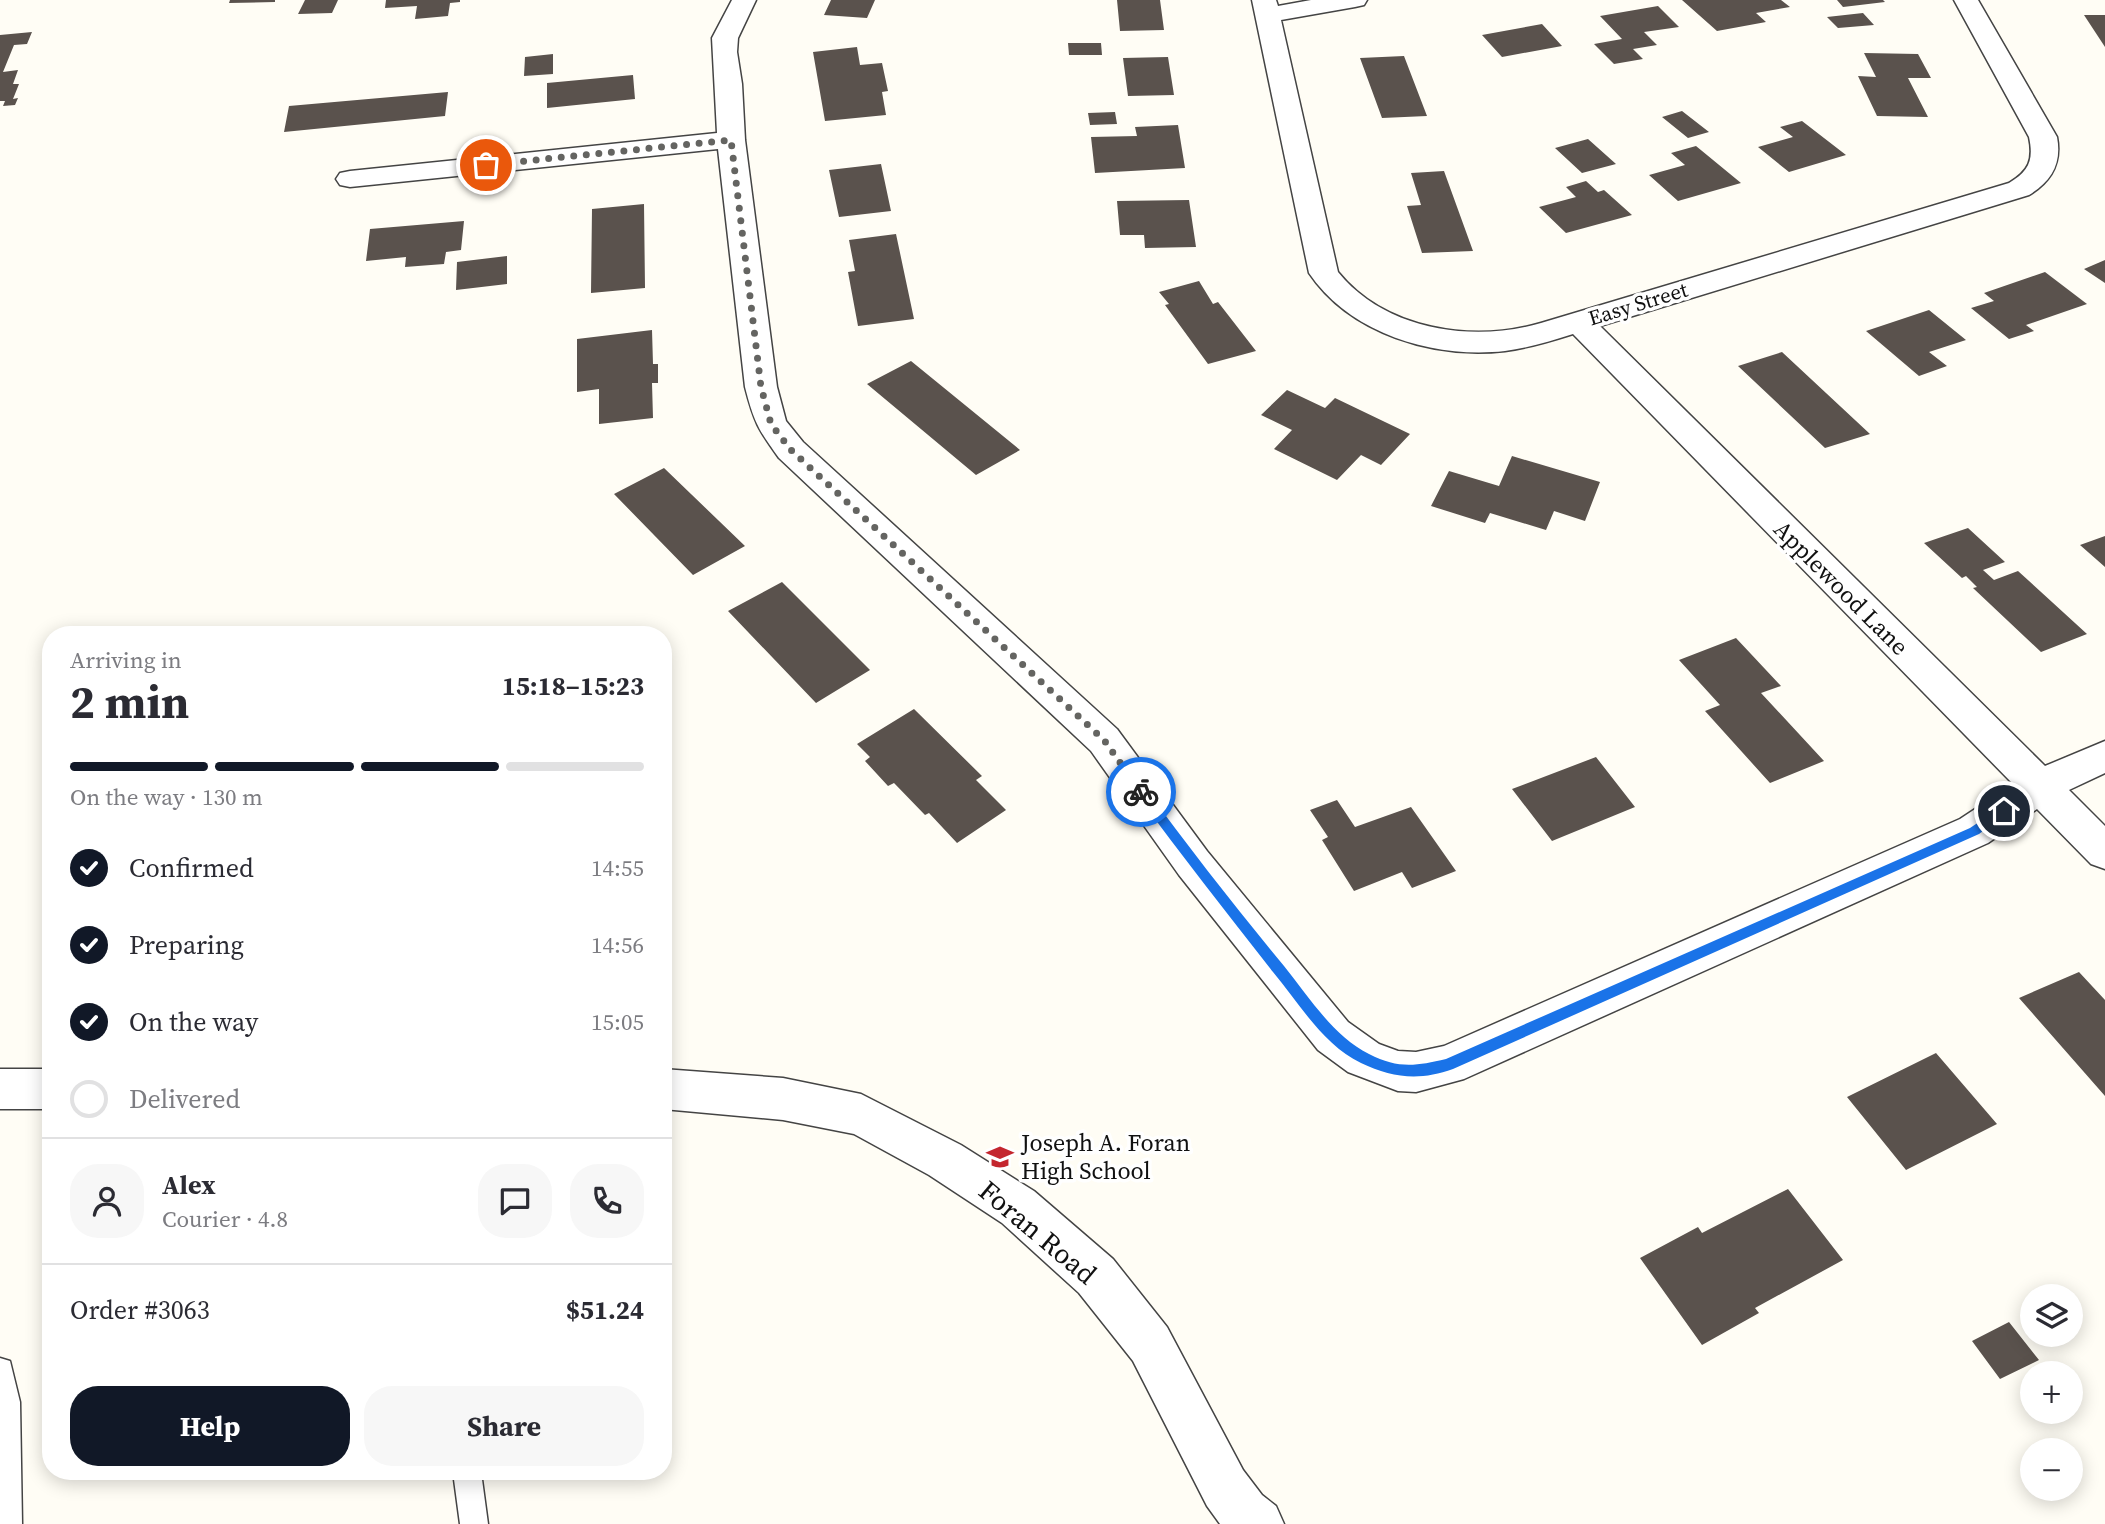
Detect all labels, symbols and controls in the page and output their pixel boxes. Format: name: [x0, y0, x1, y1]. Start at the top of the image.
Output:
pin: [456, 135, 516, 195]
icon: bag: [467, 146, 505, 184]
street label: Easy Street: [1585, 275, 1691, 332]
street label: Applewood Lane: [1767, 513, 1916, 662]
text: Arriving in: [70, 644, 182, 676]
text: 15:18–15:23: [502, 668, 644, 704]
text: 2 min: [70, 670, 189, 733]
courier: [1106, 757, 1176, 827]
icon: bike: [1122, 773, 1160, 811]
text: On the way · 130 m: [70, 781, 263, 813]
pin: [1974, 781, 2034, 841]
icon: home: [1985, 792, 2023, 830]
icon: check: [70, 849, 108, 887]
text: Confirmed: [129, 850, 254, 886]
text: 14:55: [591, 852, 644, 884]
icon: check: [70, 926, 108, 964]
text: Preparing: [129, 927, 244, 963]
text: 14:56: [591, 929, 644, 961]
icon: check: [70, 1003, 108, 1041]
text: On the way: [129, 1004, 258, 1040]
text: 15:05: [591, 1006, 644, 1038]
text: Delivered: [129, 1081, 240, 1117]
place label: Joseph A. Foran High School: [1020, 1126, 1190, 1187]
school or university icon: Joseph A. Foran High School: [985, 1142, 1015, 1172]
button: person: [70, 1164, 144, 1238]
button: chat: [478, 1164, 552, 1238]
button: phone: [570, 1164, 644, 1238]
text: Alex: [162, 1167, 216, 1203]
street label: Foran Road: [971, 1171, 1105, 1293]
text: Courier · 4.8: [162, 1203, 288, 1235]
map controls: [2020, 1284, 2083, 1501]
button: layers: [2020, 1284, 2083, 1347]
text: Order #3063: [70, 1292, 210, 1328]
text: $51.24: [566, 1292, 644, 1328]
button: +: [2020, 1361, 2083, 1424]
button: Help: [70, 1386, 350, 1466]
button: Share: [364, 1386, 644, 1466]
button: −: [2020, 1438, 2083, 1501]

